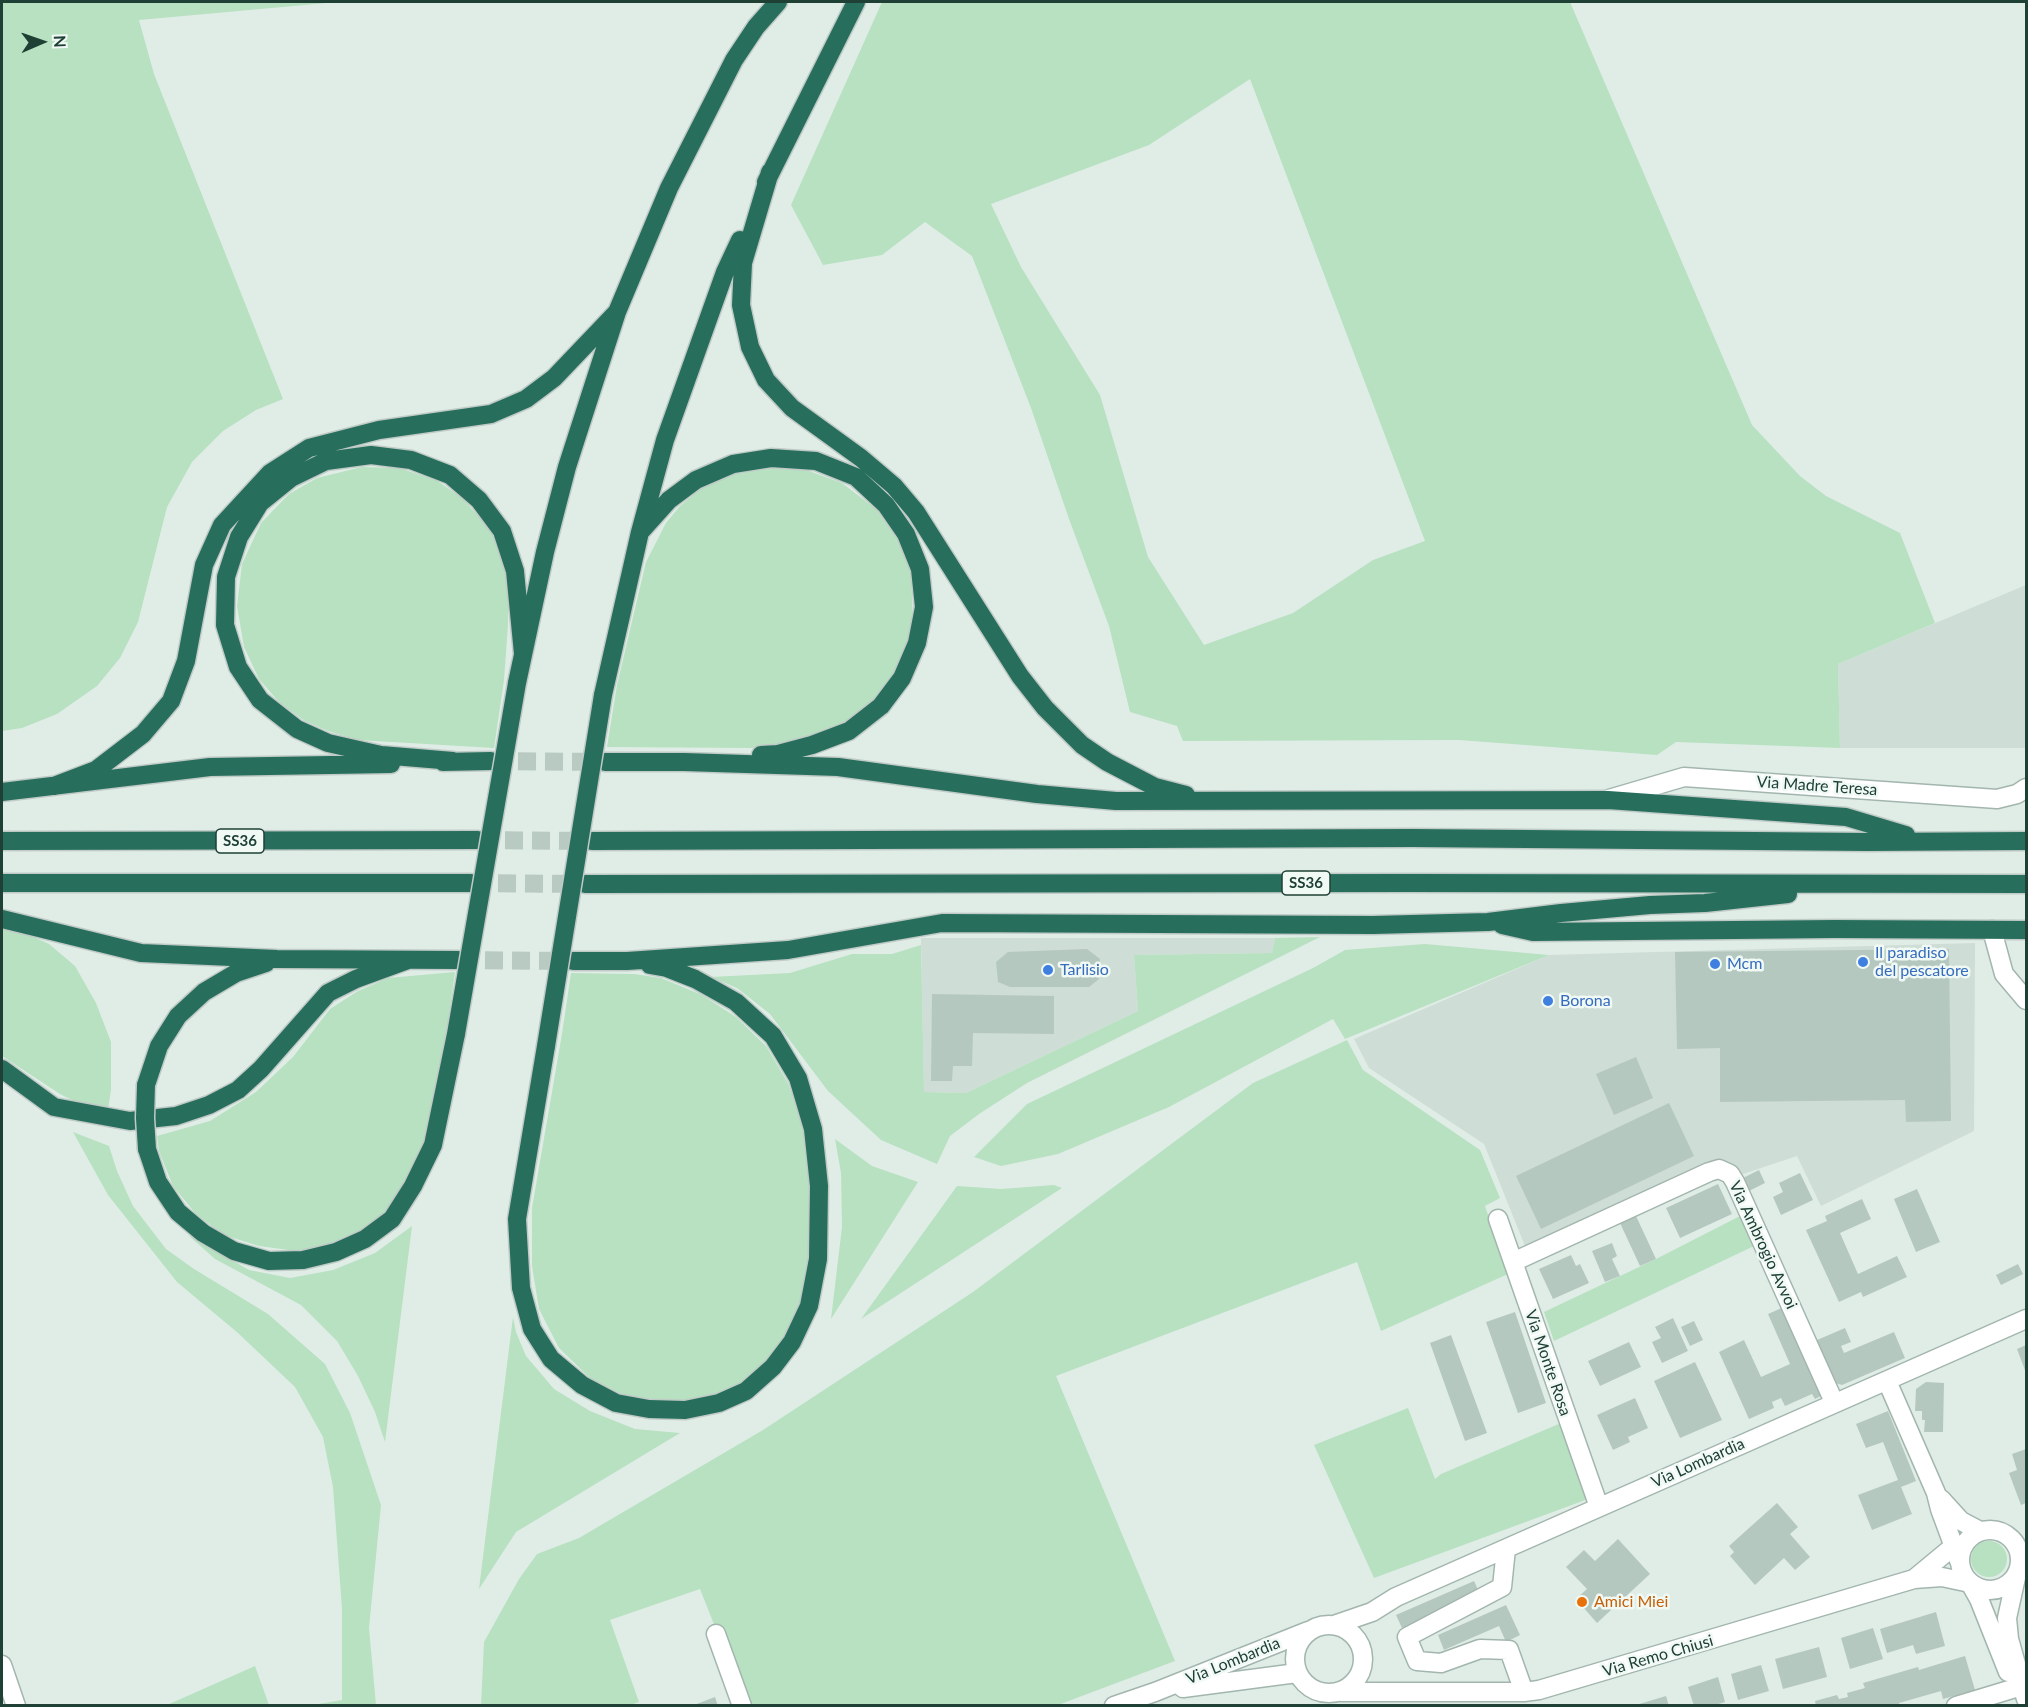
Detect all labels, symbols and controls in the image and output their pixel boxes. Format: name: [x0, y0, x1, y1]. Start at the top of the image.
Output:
north arrow: [12, 12, 72, 72]
text: N: [51, 35, 70, 48]
street label: Via Madre Teresa: [1756, 772, 1878, 800]
road number: SS36: [216, 829, 264, 853]
road number: SS36: [1282, 871, 1330, 895]
place label: Il paradiso del pescatore: [1875, 943, 1969, 981]
place label: Mcm: [1727, 954, 1762, 974]
marker: Il paradiso del pescatore: [1856, 955, 1870, 969]
marker: Mcm: [1708, 957, 1722, 971]
place label: Tarlisio: [1060, 960, 1109, 980]
marker: Tarlisio: [1041, 963, 1055, 977]
place label: Borona: [1560, 991, 1611, 1011]
marker: Borona: [1541, 994, 1555, 1008]
street label: Via Ambrogio Avvoi: [1725, 1178, 1801, 1312]
street label: Via Monte Rosa: [1521, 1307, 1575, 1419]
street label: Via Lombardia: [1649, 1434, 1747, 1492]
place label: Amici Miei: [1594, 1592, 1668, 1612]
marker: Amici Miei: [1575, 1595, 1589, 1609]
street label: Via Remo Chiusi: [1600, 1631, 1716, 1681]
street label: Via Lombardia: [1183, 1633, 1283, 1689]

